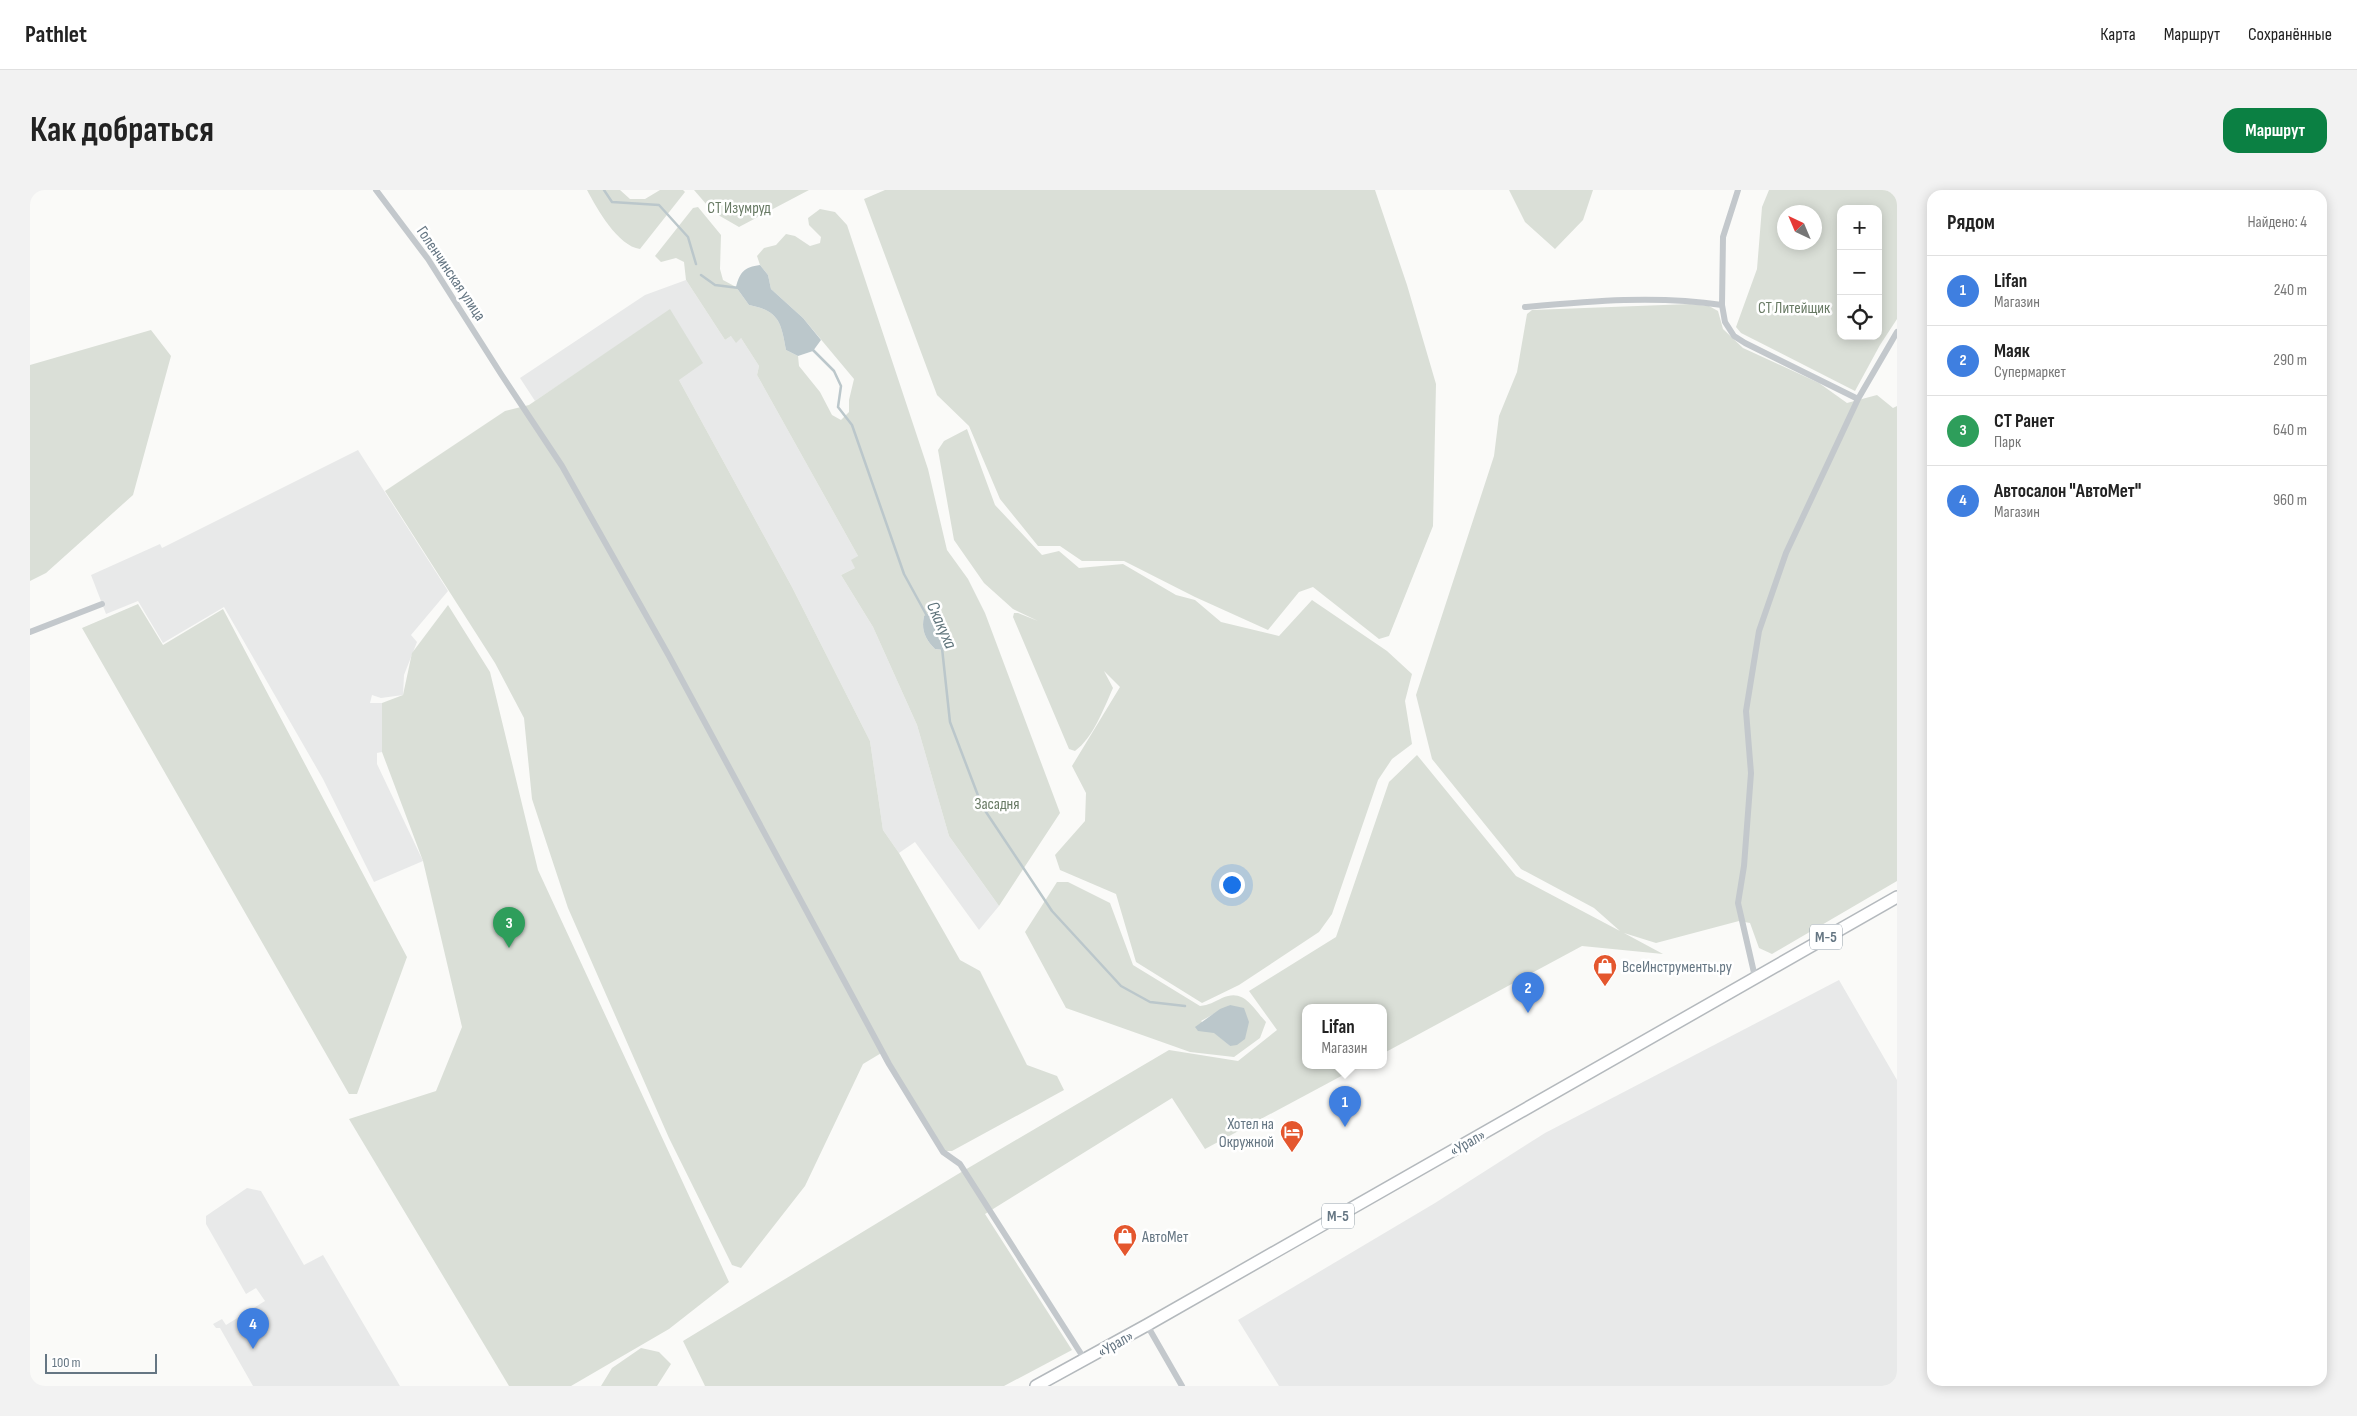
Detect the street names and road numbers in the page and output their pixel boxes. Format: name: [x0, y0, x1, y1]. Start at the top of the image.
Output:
street label: Голенчинская улица: [412, 223, 489, 325]
road number: М-5: [1810, 924, 1842, 950]
street label: «Урал»: [1447, 1126, 1489, 1161]
road number: М-5: [1322, 1204, 1354, 1228]
street label: «Урал»: [1095, 1327, 1137, 1362]

